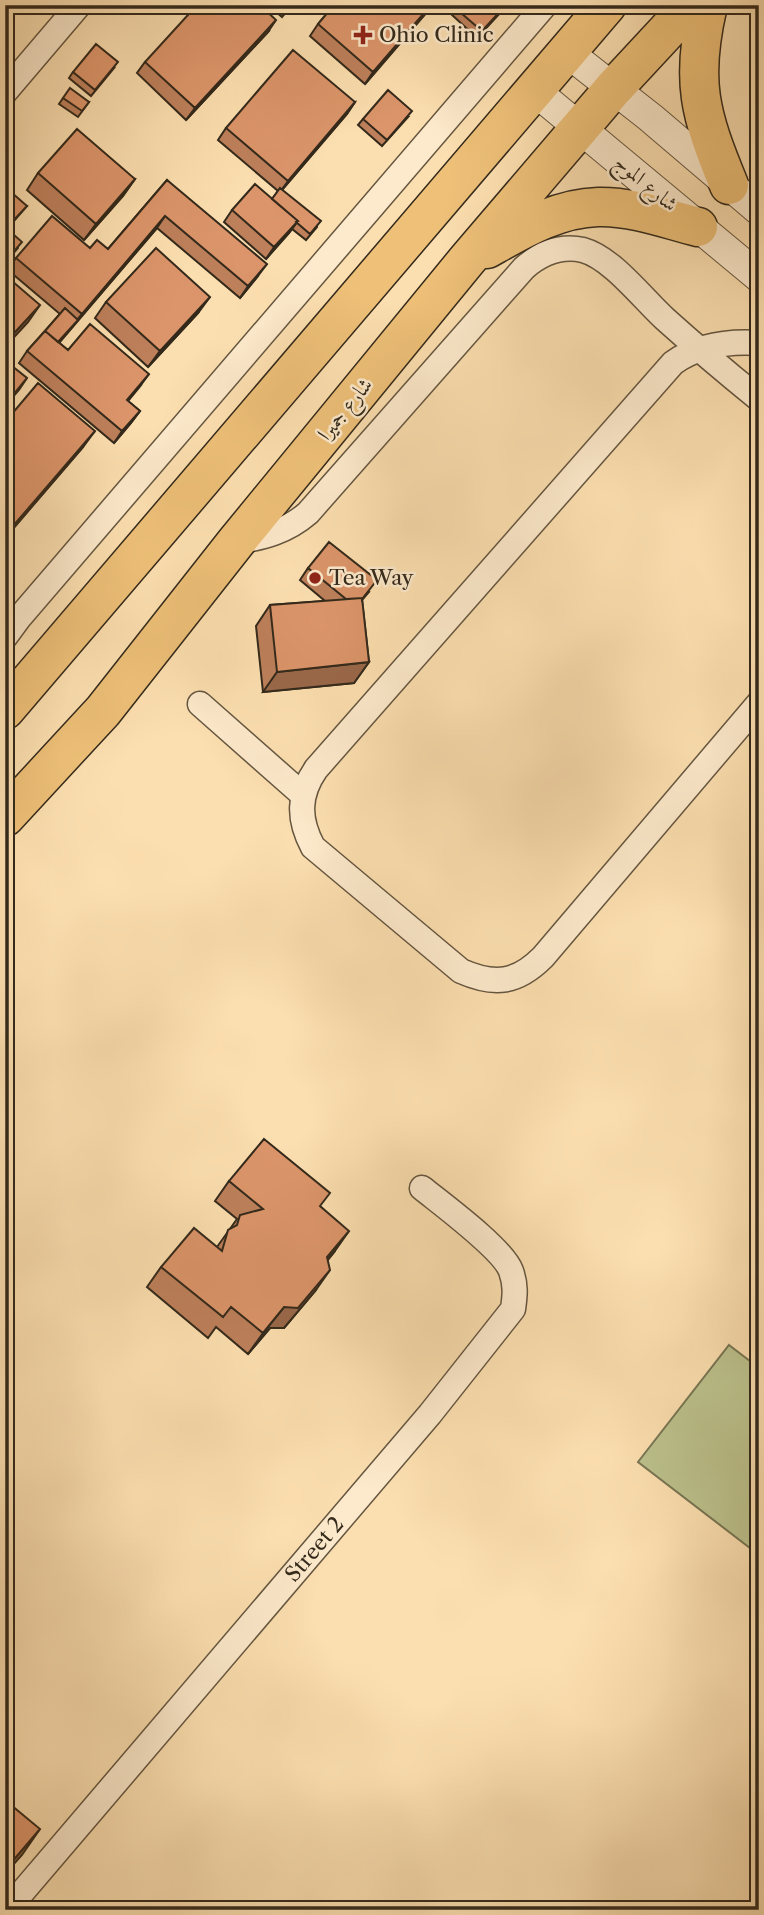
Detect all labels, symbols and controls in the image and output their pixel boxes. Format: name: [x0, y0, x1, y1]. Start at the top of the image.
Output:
place label: Ohio Clinic: [379, 22, 494, 47]
marker: Ohio Clinic: [353, 25, 373, 45]
street label: شارع الموج: [605, 149, 683, 222]
street label: شارع جميرا: [312, 372, 382, 449]
place label: Tea Way: [329, 565, 414, 590]
marker: Tea Way: [307, 570, 323, 586]
street label: Street 2: [280, 1512, 349, 1587]

